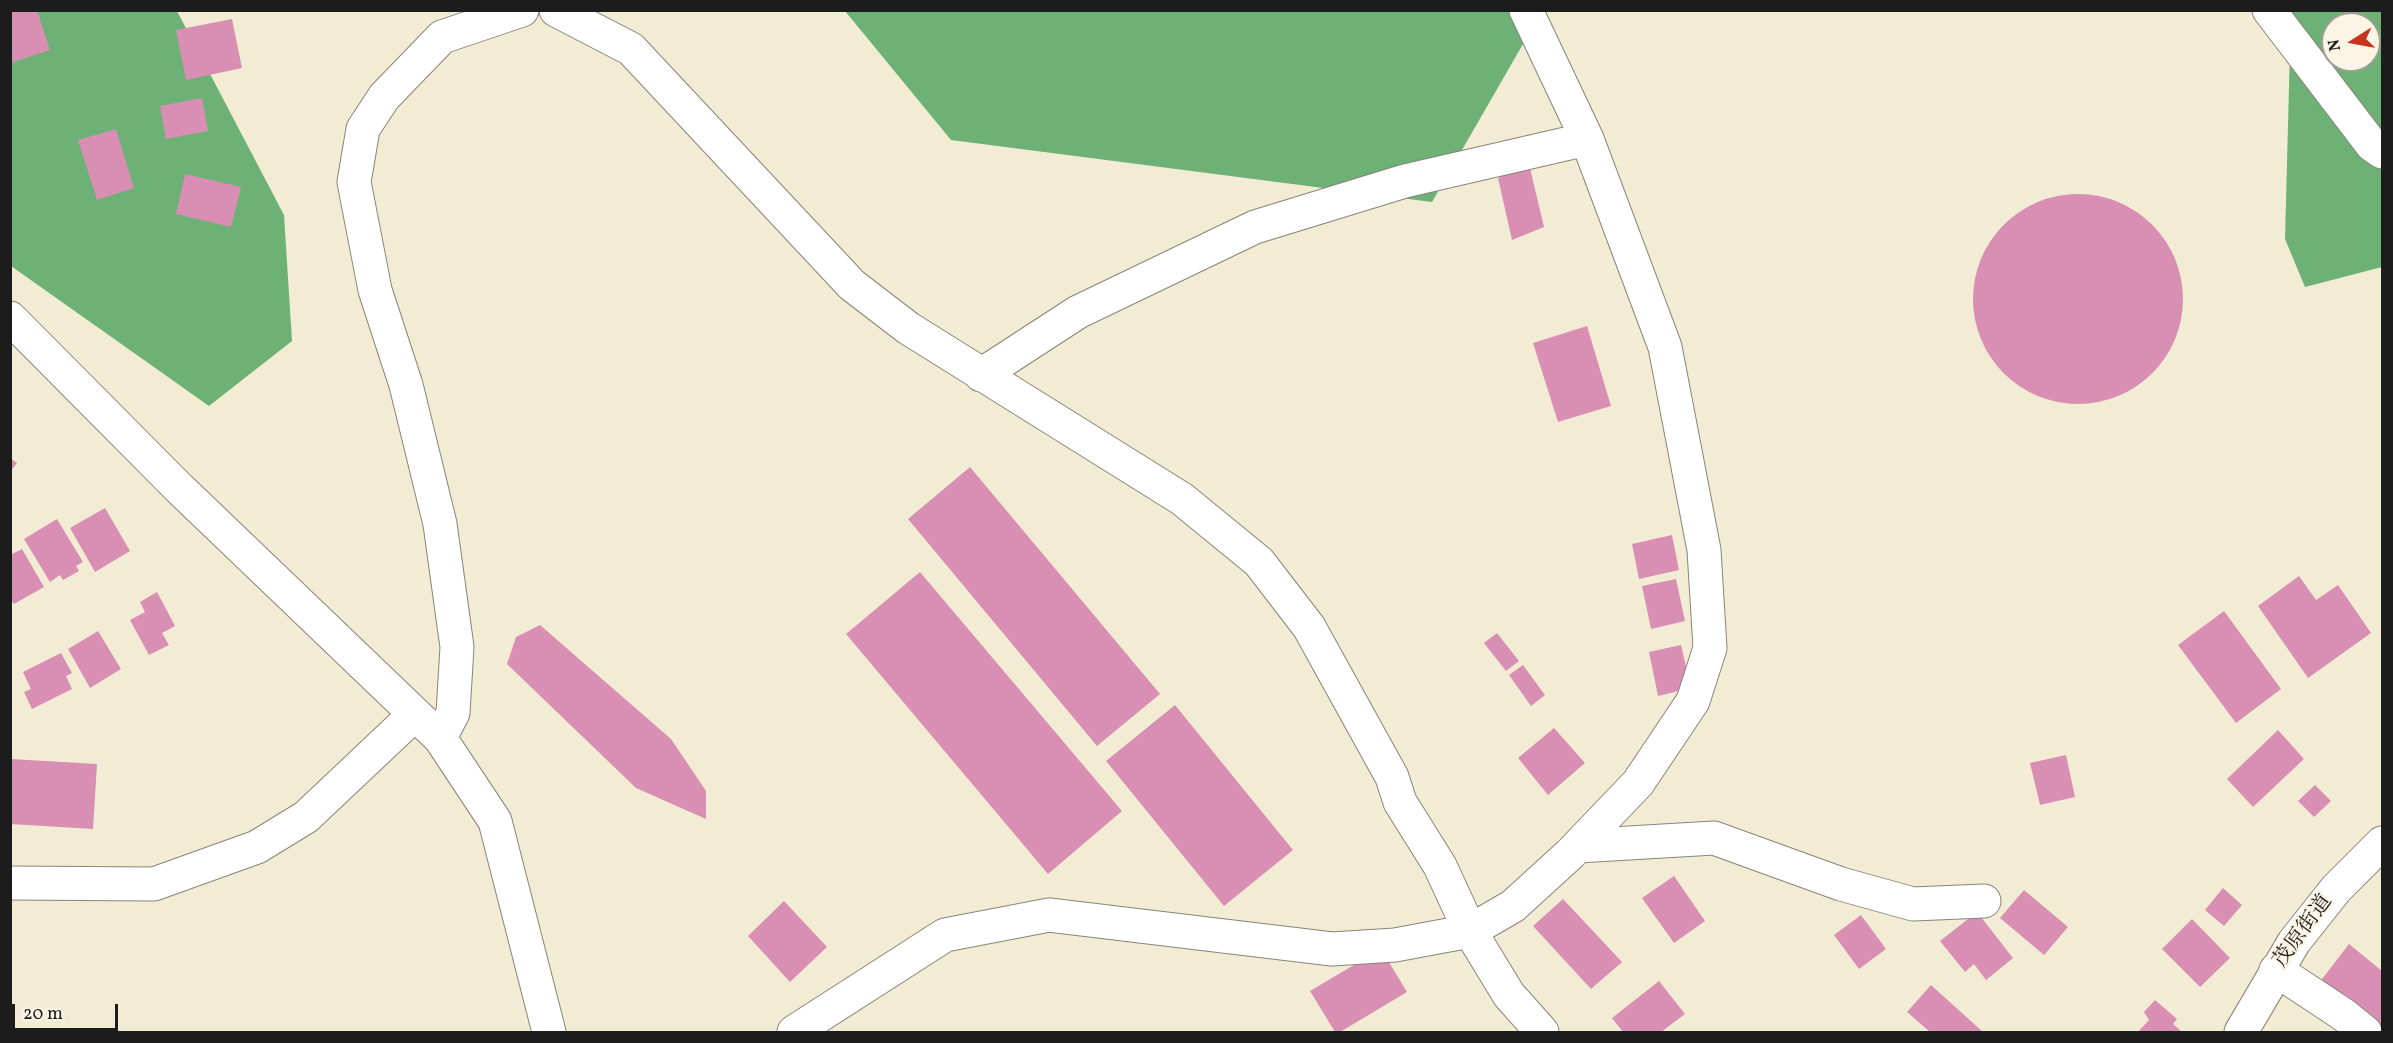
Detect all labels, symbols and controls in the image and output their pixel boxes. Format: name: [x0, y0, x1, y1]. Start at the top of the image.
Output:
north arrow: [2321, 12, 2381, 72]
text: N: [2323, 37, 2347, 53]
street label: 茂原街道: [2269, 891, 2339, 973]
scale bar: [15, 992, 122, 1030]
text: 20 m: [23, 1002, 63, 1027]

